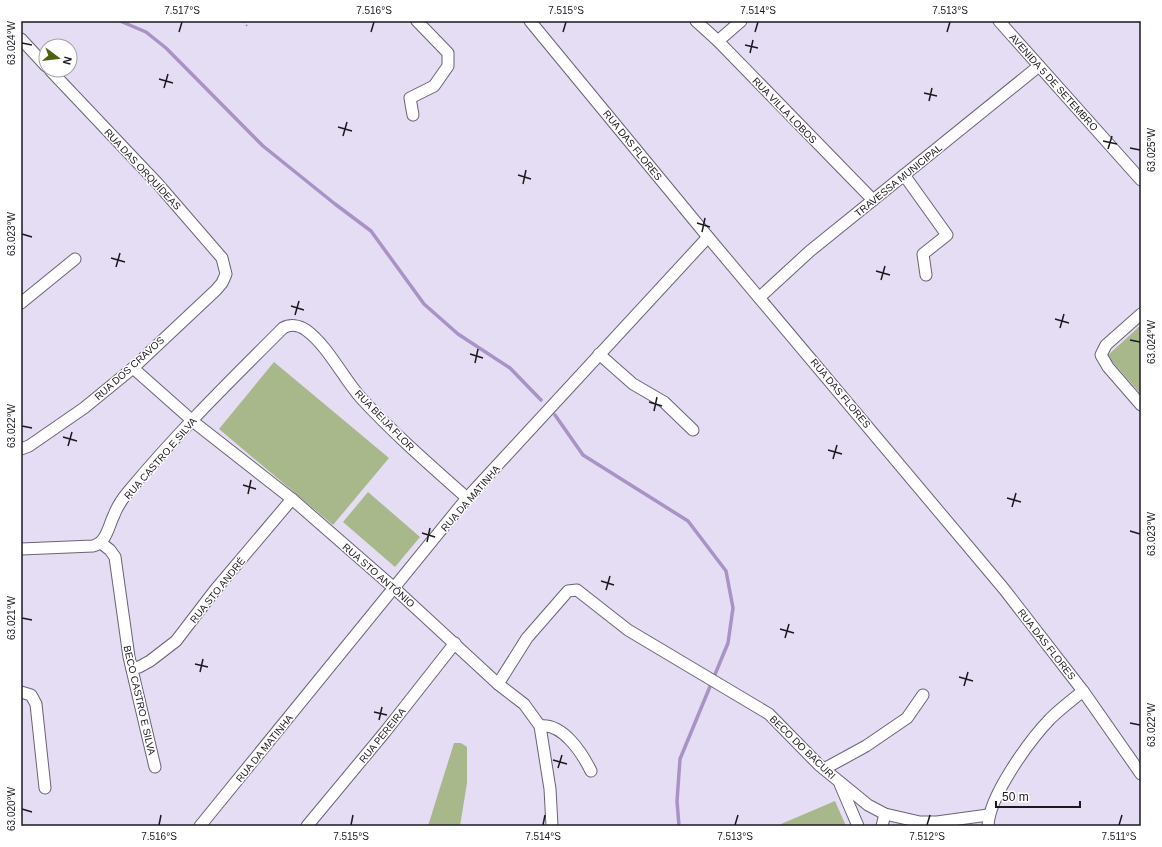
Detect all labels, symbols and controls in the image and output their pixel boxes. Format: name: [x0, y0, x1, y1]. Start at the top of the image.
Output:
text: 7.517°S: [164, 5, 200, 16]
text: 7.516°S: [356, 5, 392, 16]
text: 7.515°S: [548, 5, 584, 16]
text: 7.514°S: [740, 5, 776, 16]
text: 7.513°S: [932, 5, 968, 16]
text: 63.024°W: [6, 20, 17, 65]
street label: AVENIDA 5 DE SETEMBRO: [1007, 32, 1100, 133]
north arrow: [38, 38, 78, 78]
text: N: [61, 55, 74, 66]
street label: RUA VILLA LOBOS: [750, 75, 819, 146]
street label: RUA DAS FLORES: [601, 108, 664, 183]
street label: RUA DAS ORQUÍDEAS: [102, 126, 184, 212]
text: 63.025°W: [1146, 127, 1157, 172]
street label: TRAVESSA MUNICIPAL: [853, 142, 944, 219]
text: 63.023°W: [6, 211, 17, 256]
text: 63.024°W: [1146, 319, 1157, 364]
street label: RUA DOS CRAVOS: [92, 334, 166, 402]
street label: RUA DAS FLORES: [809, 357, 873, 430]
street label: RUA BEIJA FLOR: [353, 388, 416, 453]
text: 63.022°W: [6, 403, 17, 448]
street label: RUA CASTRO E SILVA: [122, 415, 199, 501]
street label: RUA DA MATINHA: [439, 463, 502, 534]
text: 63.023°W: [1146, 511, 1157, 556]
street label: RUA STO ANTÔNIO: [341, 540, 418, 610]
street label: RUA STO ANDRÉ: [187, 555, 247, 625]
text: 63.021°W: [6, 595, 17, 640]
street label: RUA DAS FLORES: [1016, 607, 1078, 682]
street label: BECO CASTRO E SILVA: [122, 644, 158, 756]
text: 63.022°W: [1146, 702, 1157, 747]
street label: RUA PEREIRA: [357, 705, 408, 765]
street label: RUA DA MATINHA: [234, 712, 295, 784]
street label: BECO DO BACURI: [768, 713, 838, 781]
scale bar: [996, 783, 1080, 809]
text: 63.020°W: [6, 786, 17, 831]
text: 50 m: [1002, 790, 1029, 804]
text: 7.516°S: [141, 831, 177, 842]
text: 7.515°S: [333, 831, 369, 842]
text: 7.514°S: [525, 831, 561, 842]
text: 7.513°S: [717, 831, 753, 842]
text: 7.512°S: [909, 831, 945, 842]
text: 7.511°S: [1102, 831, 1137, 842]

